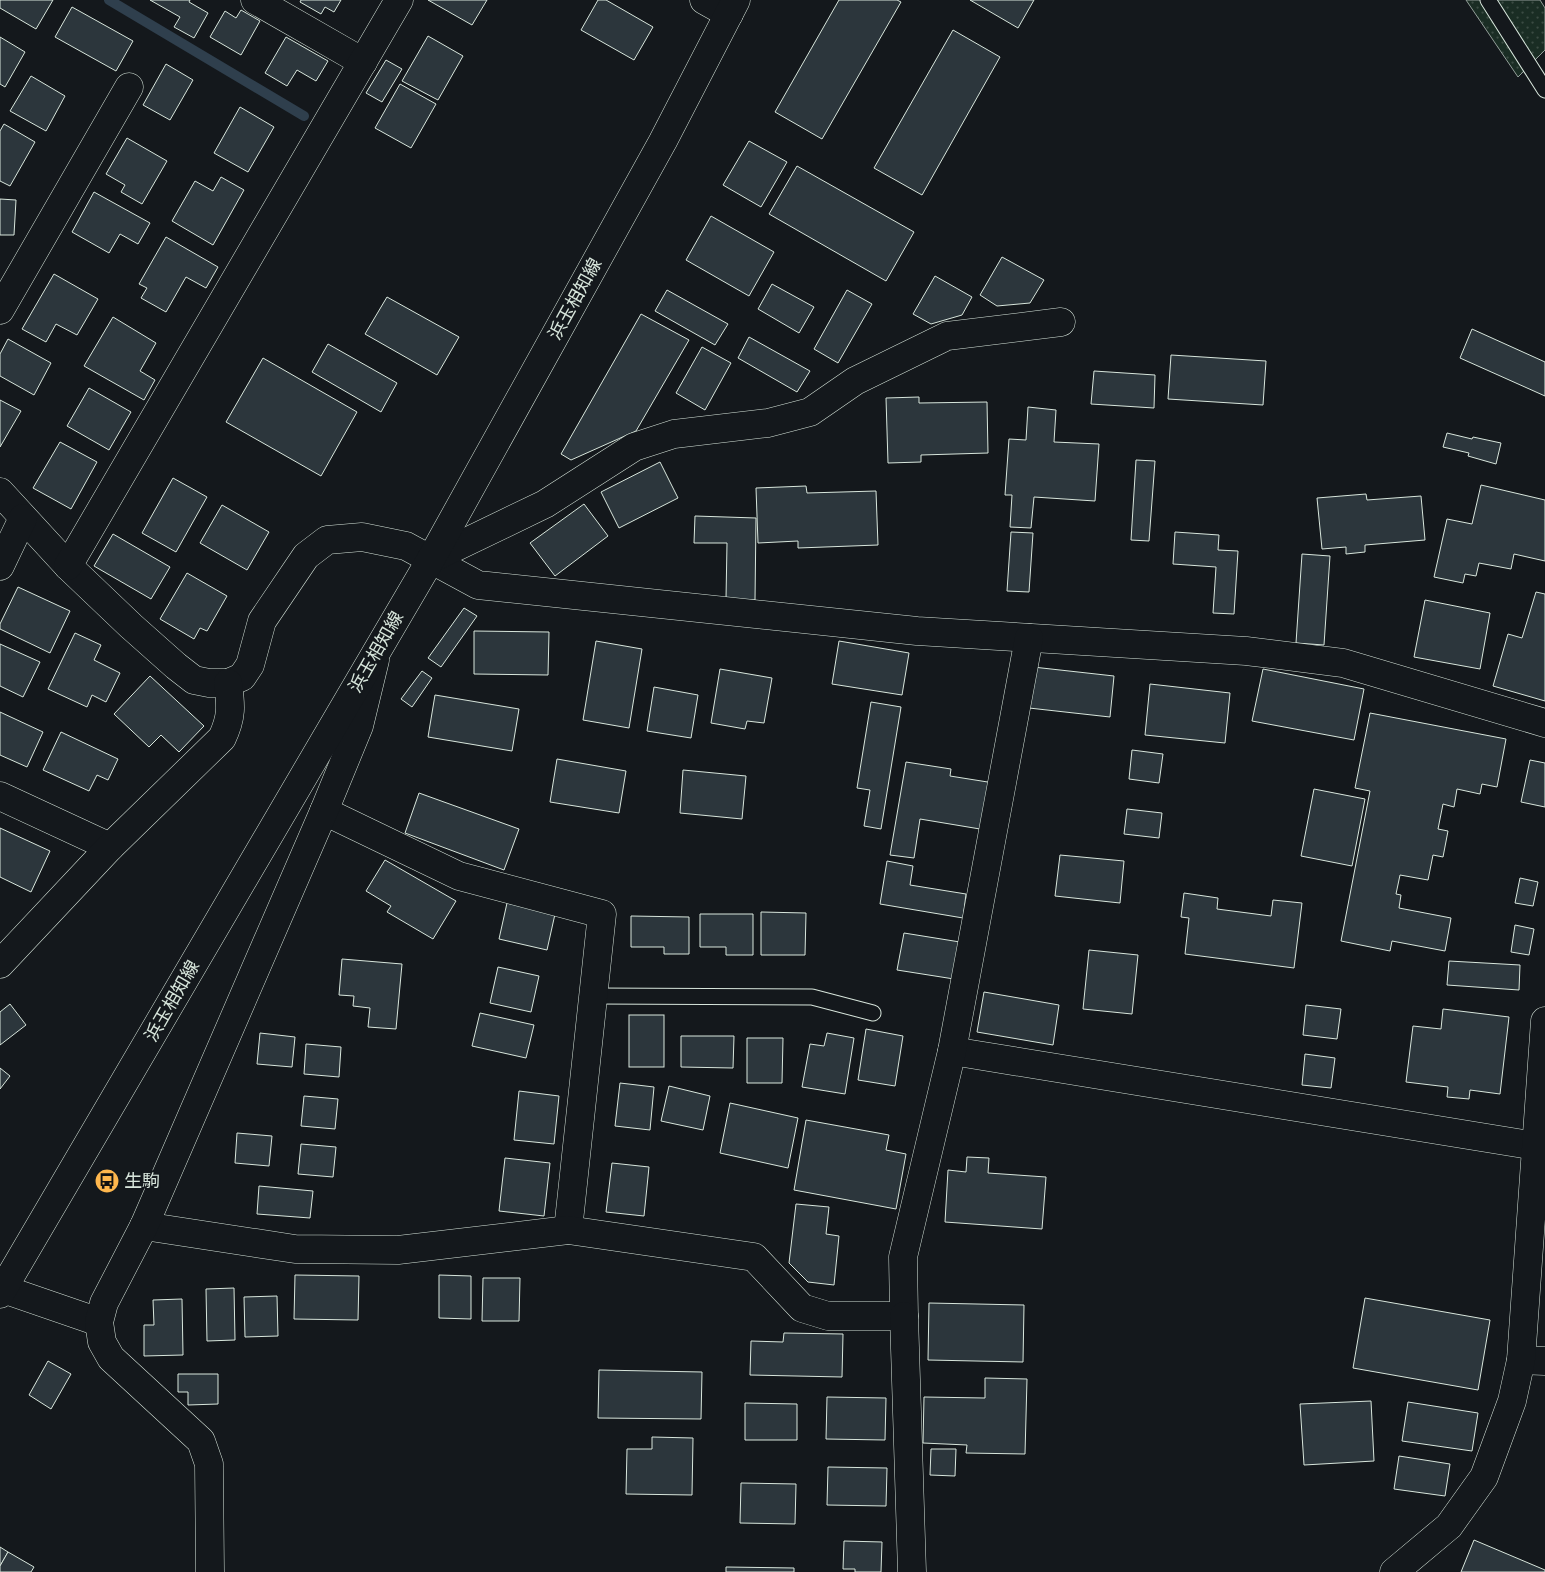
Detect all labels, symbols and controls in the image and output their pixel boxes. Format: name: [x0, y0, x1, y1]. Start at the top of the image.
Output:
street label: 浜玉相知線: [543, 254, 606, 344]
street label: 浜玉相知線: [343, 607, 408, 696]
street label: 浜玉相知線: [139, 956, 204, 1045]
bus stop icon: 生駒: [94, 1168, 120, 1194]
place label: 生駒: [124, 1169, 160, 1192]

